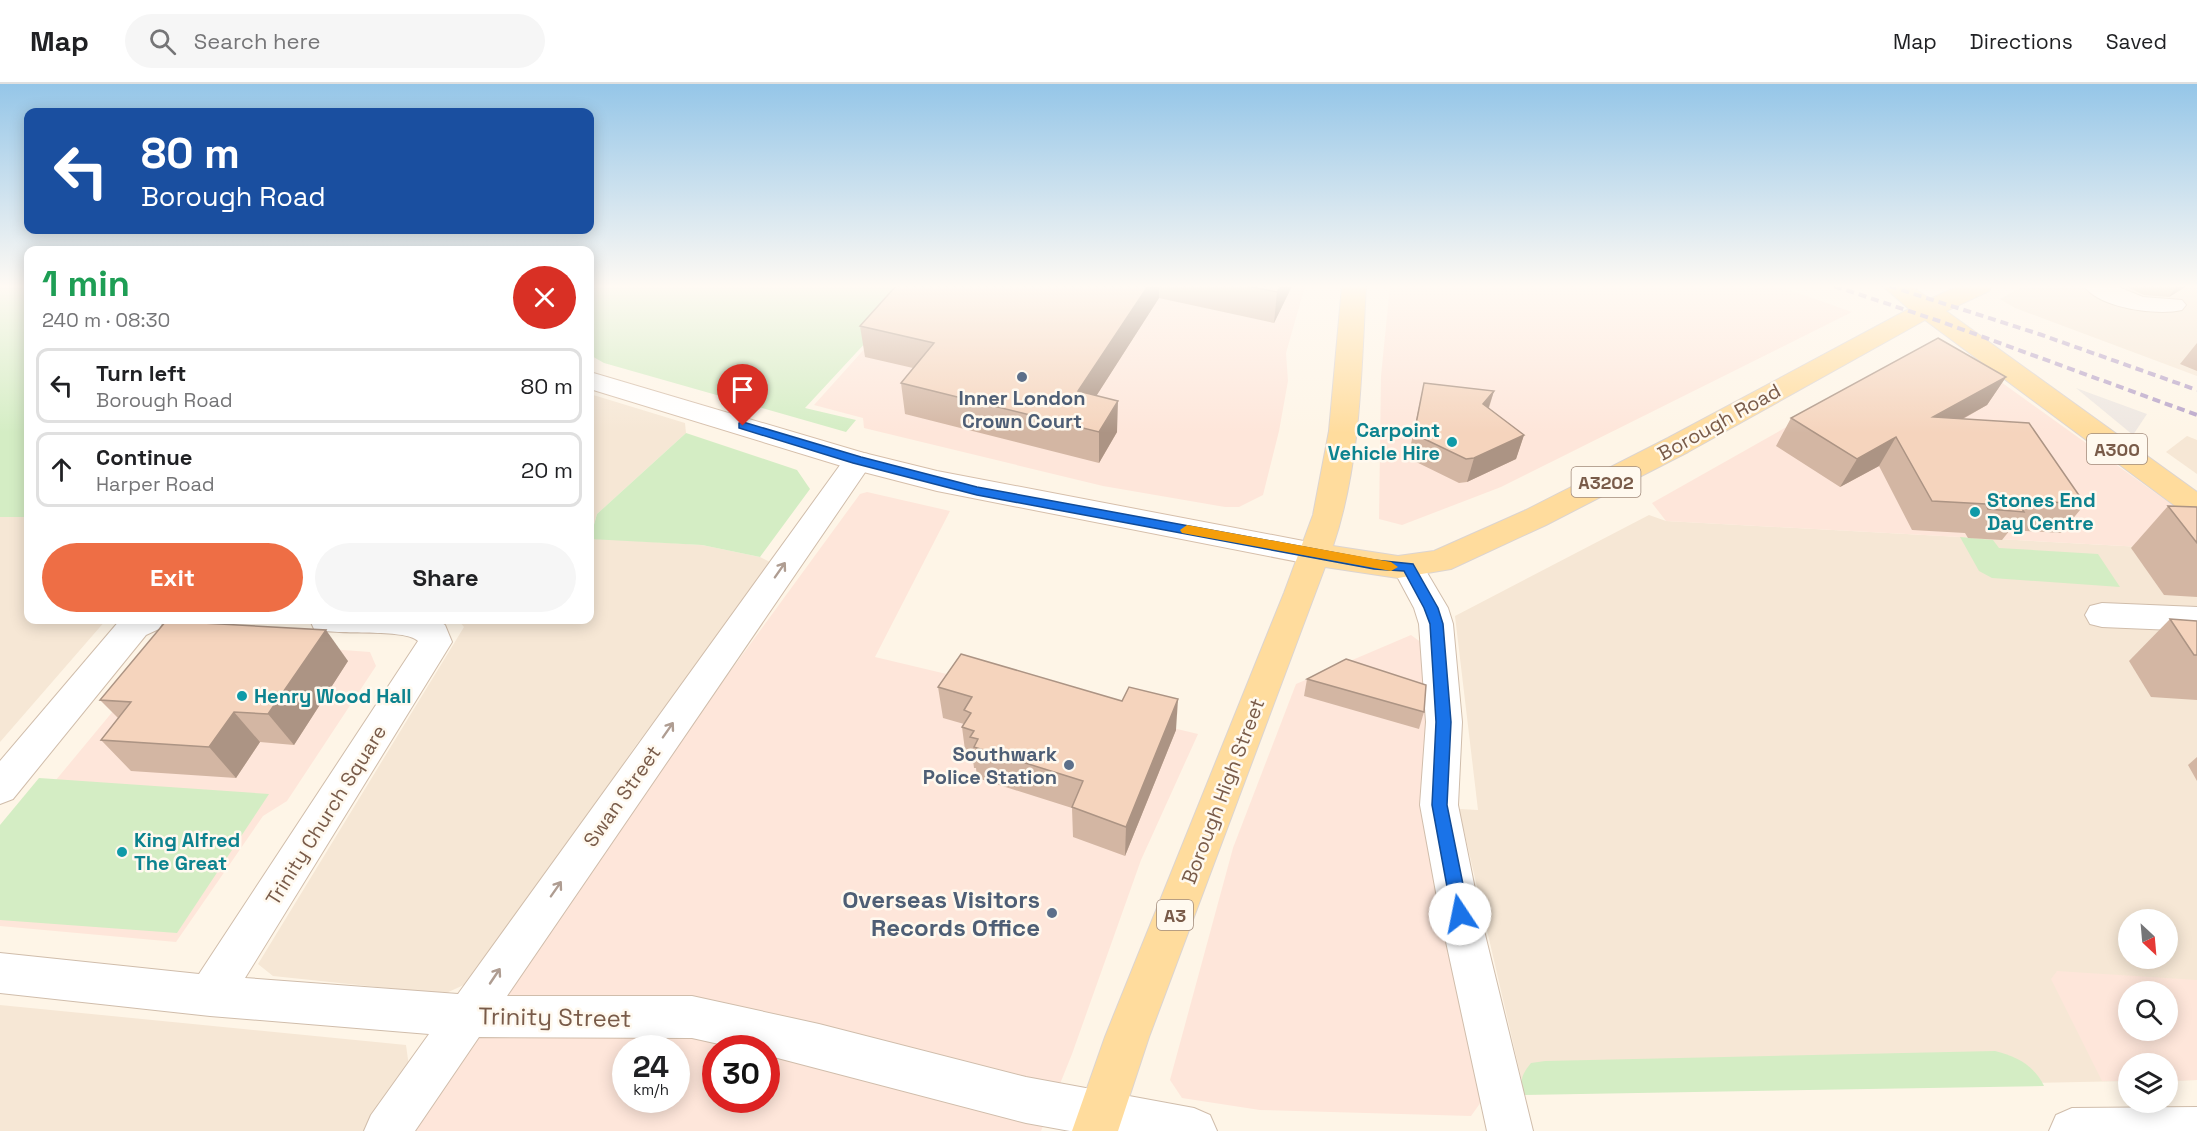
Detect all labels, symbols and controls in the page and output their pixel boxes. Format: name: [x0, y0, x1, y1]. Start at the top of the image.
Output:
search box: [125, 14, 545, 68]
text: Map: [30, 23, 89, 59]
icon: search: [146, 25, 179, 58]
text: Search here: [194, 27, 321, 55]
text: Map: [1893, 28, 1937, 55]
text: Directions: [1970, 28, 2073, 55]
text: Saved: [2106, 28, 2167, 55]
text: 80 m: [141, 127, 240, 180]
icon: left: [42, 132, 120, 210]
text: Borough Road: [141, 179, 326, 214]
text: 1 min: [42, 261, 130, 307]
button: close: [513, 266, 576, 329]
text: 240 m · 08:30: [42, 307, 170, 333]
text: Turn left: [96, 359, 186, 387]
pin: [717, 364, 768, 426]
icon: left: [45, 369, 78, 402]
marker: Inner London Crown Court: [1015, 370, 1029, 384]
text: 80 m: [521, 372, 573, 400]
icon: arrive: [726, 373, 759, 406]
street label: Borough Road: [1653, 377, 1785, 467]
place label: Inner London Crown Court: [958, 385, 1086, 434]
text: Borough Road: [96, 387, 233, 413]
place label: Carpoint Vehicle Hire: [1328, 417, 1440, 466]
road number: A300: [2087, 434, 2147, 464]
marker: Carpoint Vehicle Hire: [1445, 435, 1459, 449]
text: Continue: [96, 443, 192, 471]
icon: ahead: [45, 453, 78, 486]
text: 20 m: [521, 456, 573, 484]
road number: A3202: [1572, 467, 1640, 497]
text: Harper Road: [96, 471, 215, 497]
place label: Stones End Day Centre: [1987, 487, 2096, 536]
marker: Stones End Day Centre: [1968, 505, 1982, 519]
button: Exit: [42, 543, 303, 612]
button: Share: [315, 543, 576, 612]
one-way arrow: [774, 562, 786, 578]
place label: Henry Wood Hall: [254, 683, 412, 709]
marker: Henry Wood Hall: [235, 689, 249, 703]
street label: Borough High Street: [1176, 694, 1270, 888]
street label: Trinity Church Square: [260, 720, 392, 910]
one-way arrow: [662, 722, 675, 738]
street label: Swan Street: [577, 740, 667, 852]
place label: Southwark Police Station: [923, 741, 1057, 790]
marker: Southwark Police Station: [1062, 758, 1076, 772]
place label: King Alfred The Great: [134, 827, 240, 876]
marker: King Alfred The Great: [115, 845, 129, 859]
one-way arrow: [550, 881, 562, 897]
position arrow: [1428, 882, 1492, 946]
place label: Overseas Visitors Records Office: [842, 884, 1040, 943]
road number: A3: [1157, 900, 1193, 930]
marker: Overseas Visitors Records Office: [1045, 906, 1059, 920]
north arrow: [2118, 909, 2178, 969]
map controls: [2118, 909, 2178, 1113]
one-way arrow: [490, 968, 502, 985]
button: search: [2118, 981, 2178, 1041]
street label: Trinity Street: [478, 1000, 632, 1034]
speed limit sign: 30: [702, 1035, 780, 1113]
text: 24: [633, 1047, 669, 1086]
button: layers: [2118, 1053, 2178, 1113]
text: km/h: [633, 1080, 669, 1099]

